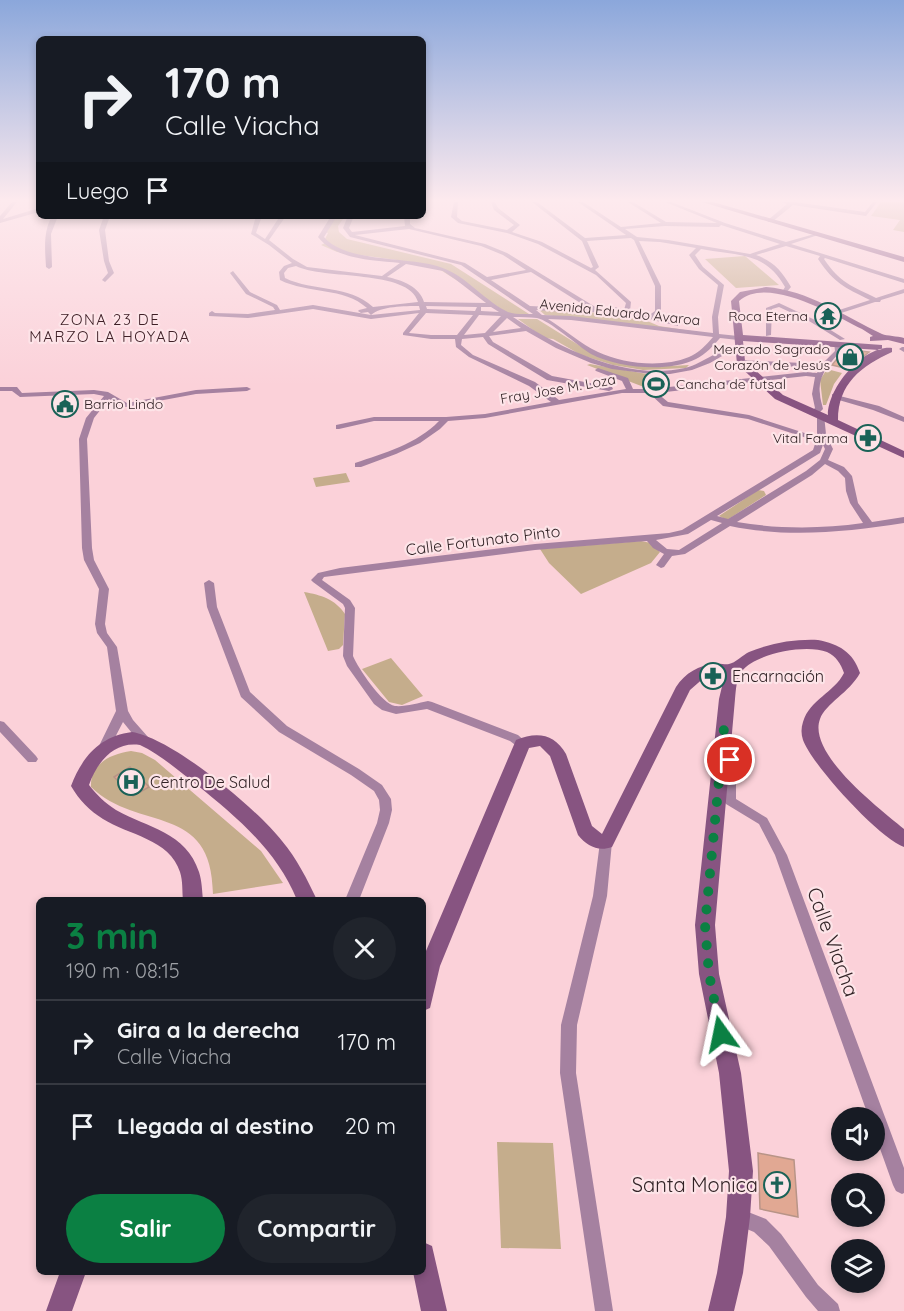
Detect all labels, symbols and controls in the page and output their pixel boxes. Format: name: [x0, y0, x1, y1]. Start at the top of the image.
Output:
text: 170 m: [165, 56, 281, 109]
icon: right: [66, 60, 144, 138]
text: Calle Viacha: [165, 108, 320, 142]
icon: arrive: [141, 174, 174, 207]
text: Luego: [66, 177, 129, 205]
street label: Avenida Eduardo Avaroa: [539, 295, 701, 329]
temple icon: Roca Eterna: [813, 301, 843, 331]
place label: Roca Eterna: [728, 307, 808, 325]
district label: ZONA 23 DE MARZO LA HOYADA: [29, 310, 191, 346]
place label: Mercado Sagrado Corazón de Jesús: [713, 340, 830, 374]
shop icon: Mercado Sagrado Corazón de Jesús: [835, 342, 865, 372]
sports icon: Cancha de futsal: [641, 369, 671, 399]
street label: Fray Jose M. Loza: [499, 370, 617, 408]
place label: Cancha de futsal: [676, 375, 786, 393]
public building icon: Barrio Lindo: [50, 389, 80, 419]
place label: Barrio Lindo: [84, 395, 163, 413]
pharmacy icon: Vital Farma: [853, 423, 883, 453]
place label: Vital Farma: [773, 429, 848, 447]
street label: Calle Fortunato Pinto: [405, 521, 561, 559]
pharmacy icon: Encarnación: [698, 661, 728, 691]
place label: Encarnación: [732, 666, 824, 686]
pin: [704, 734, 755, 785]
icon: arrive: [713, 743, 746, 776]
hospital icon: Centro De Salud: [116, 767, 146, 797]
place label: Centro De Salud: [150, 772, 270, 792]
street label: Calle Viacha: [802, 884, 865, 1000]
text: 3 min: [66, 913, 159, 958]
button: close: [333, 917, 396, 980]
text: 190 m · 08:15: [66, 958, 180, 983]
position arrow: [689, 1002, 753, 1066]
text: Gira a la derecha: [117, 1016, 300, 1044]
icon: right: [66, 1026, 99, 1059]
text: 170 m: [337, 1028, 396, 1056]
text: Calle Viacha: [117, 1044, 231, 1069]
map controls: [831, 1107, 885, 1293]
button: sound: [831, 1107, 885, 1161]
icon: arrive: [66, 1110, 99, 1143]
text: Llegada al destino: [117, 1112, 314, 1140]
text: 20 m: [345, 1112, 396, 1140]
church icon: Santa Monica: [762, 1170, 792, 1200]
place label: Santa Monica: [632, 1172, 758, 1197]
button: search: [831, 1173, 885, 1227]
button: Salir: [66, 1194, 225, 1263]
button: Compartir: [237, 1194, 396, 1263]
button: layers: [831, 1239, 885, 1293]

